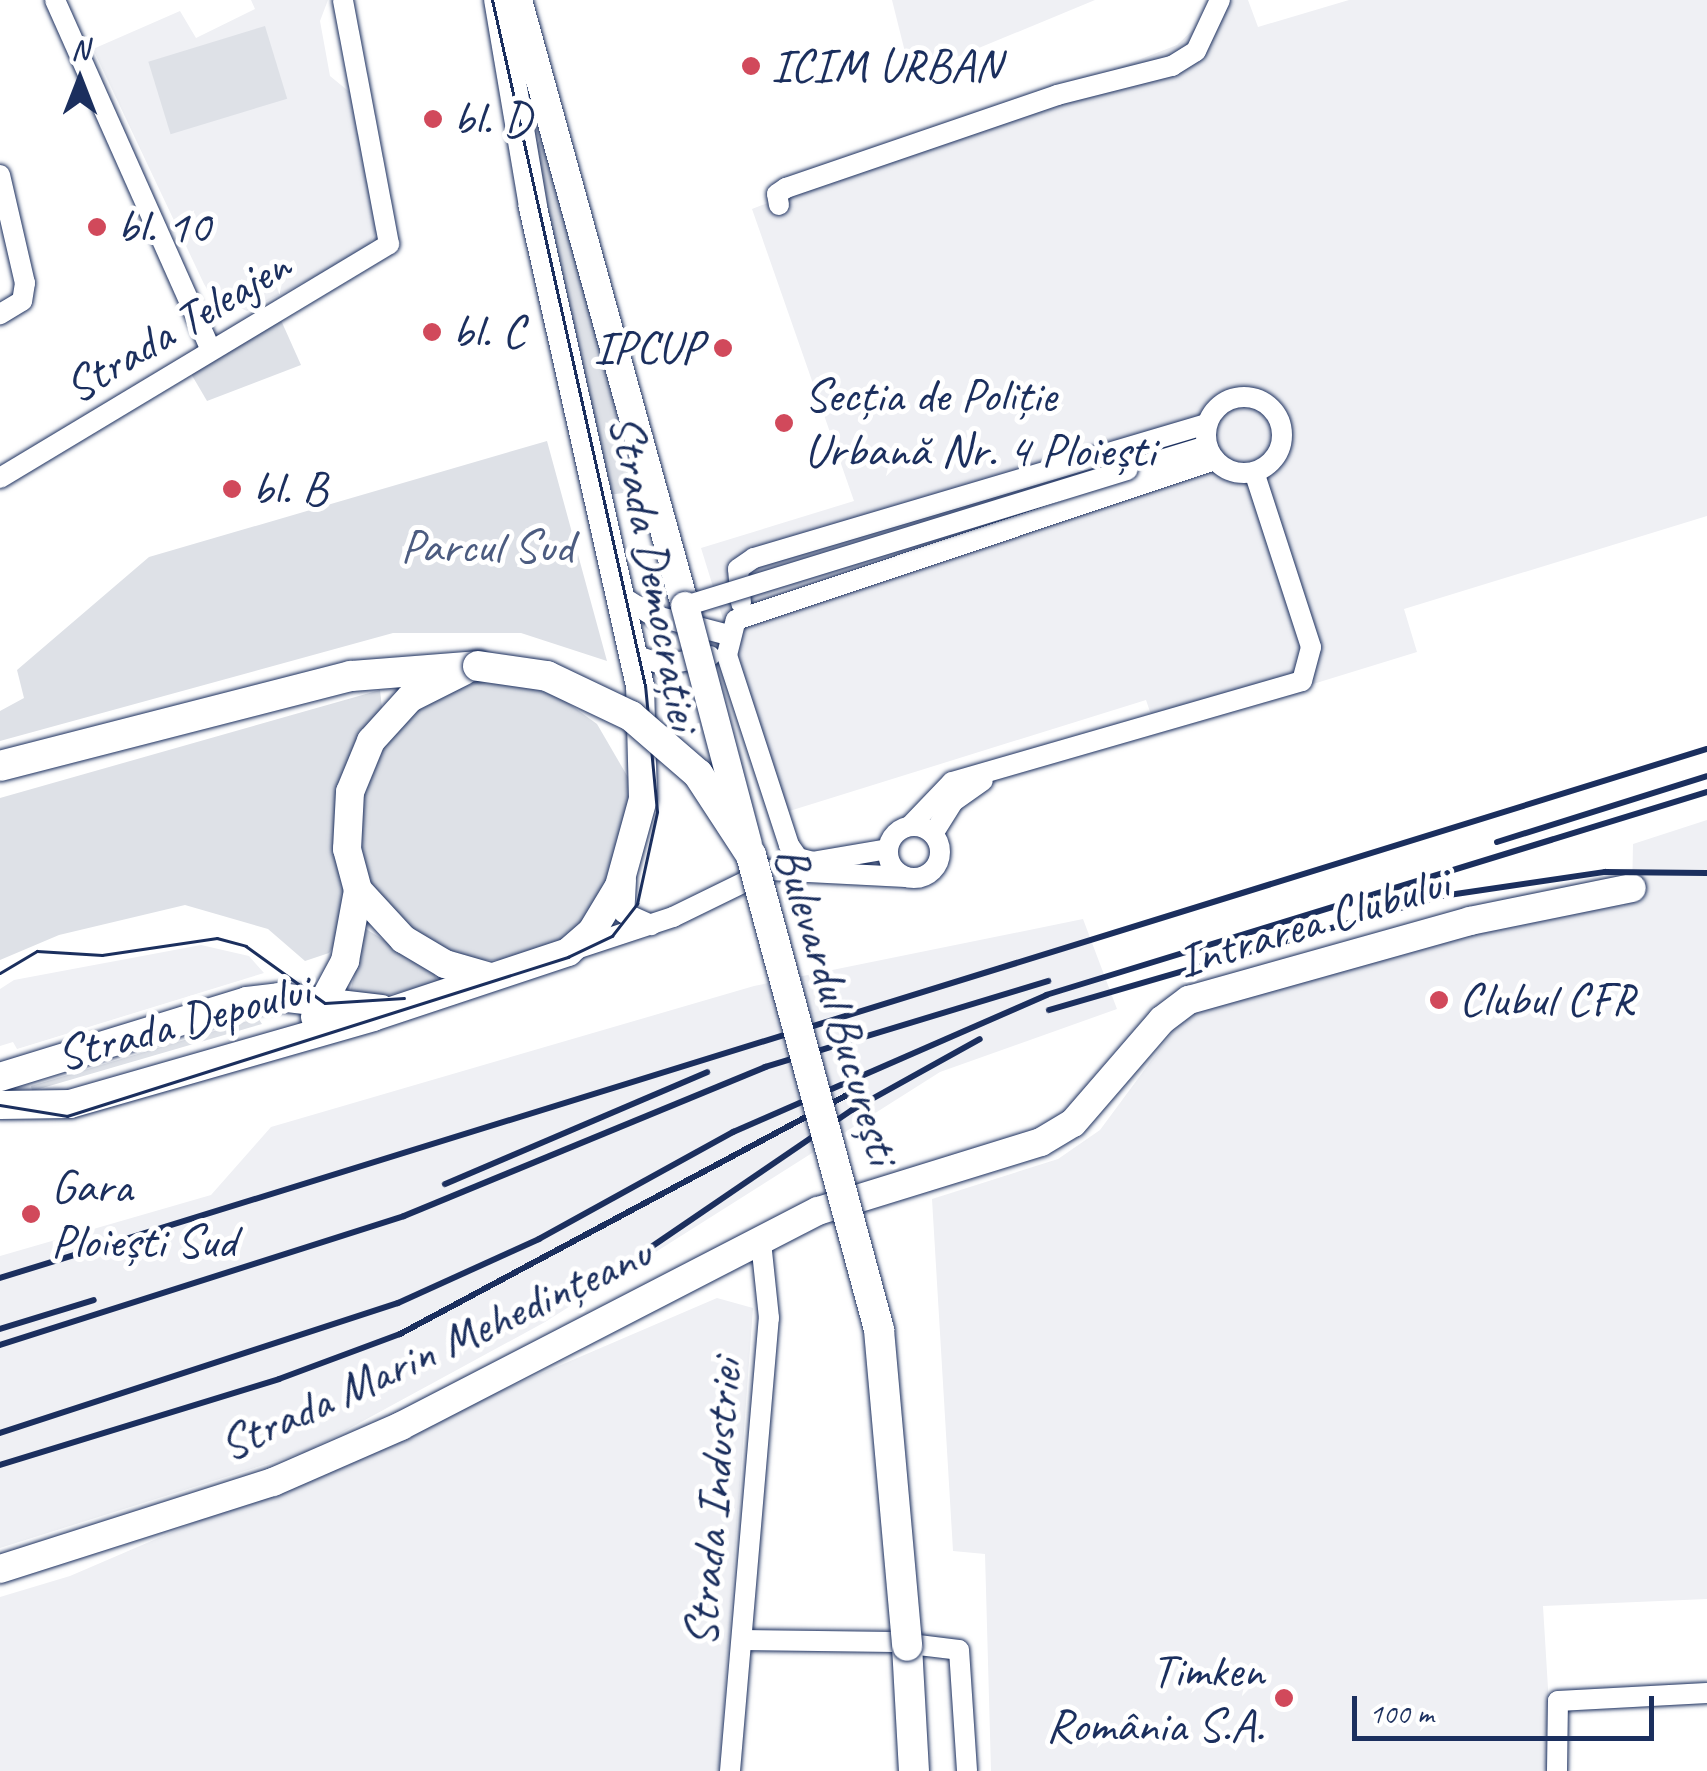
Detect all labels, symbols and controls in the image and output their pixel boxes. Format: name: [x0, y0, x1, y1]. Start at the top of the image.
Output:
north arrow: [30, 30, 130, 130]
text: N: [71, 32, 89, 67]
place label: ICIM URBAN: [771, 37, 1002, 95]
marker: ICIM URBAN: [740, 55, 762, 77]
place label: bl. D: [453, 90, 531, 148]
marker: bl. D: [422, 108, 444, 130]
place label: bl. 10: [117, 198, 210, 256]
marker: bl. 10: [86, 216, 108, 238]
street label: Strada Teleajen: [54, 236, 300, 416]
place label: bl. C: [452, 303, 525, 361]
place label: IPCUP: [594, 319, 703, 377]
marker: bl. C: [421, 321, 443, 343]
marker: IPCUP: [712, 337, 734, 359]
place label: Secția de Poliție Urbană Nr. 4 Ploiești: [804, 366, 1155, 479]
street label: Strada Democrației: [596, 410, 714, 734]
marker: Secția de Poliție Urbană Nr. 4 Ploiești: [773, 412, 795, 434]
place label: bl. B: [252, 460, 327, 518]
marker: bl. B: [221, 478, 243, 500]
park label: Parcul Sud: [401, 518, 573, 576]
street label: Bulevardul București: [762, 840, 912, 1170]
street label: Intrarea Clubului: [1170, 853, 1456, 991]
street label: Strada Depoului: [50, 961, 316, 1083]
place label: Clubul CFR: [1459, 971, 1635, 1029]
marker: Clubul CFR: [1428, 989, 1450, 1011]
place label: Gara Ploiești Sud: [51, 1157, 235, 1270]
marker: Gara Ploiești Sud: [20, 1203, 42, 1225]
street label: Strada Marin Mehedințeanu: [210, 1223, 660, 1475]
street label: Strada Industriei: [672, 1357, 754, 1649]
place label: Timken România S.A.: [1046, 1641, 1264, 1754]
scale bar: [1357, 1676, 1660, 1738]
marker: Timken România S.A.: [1273, 1687, 1295, 1709]
text: 100 m: [1369, 1694, 1434, 1732]

